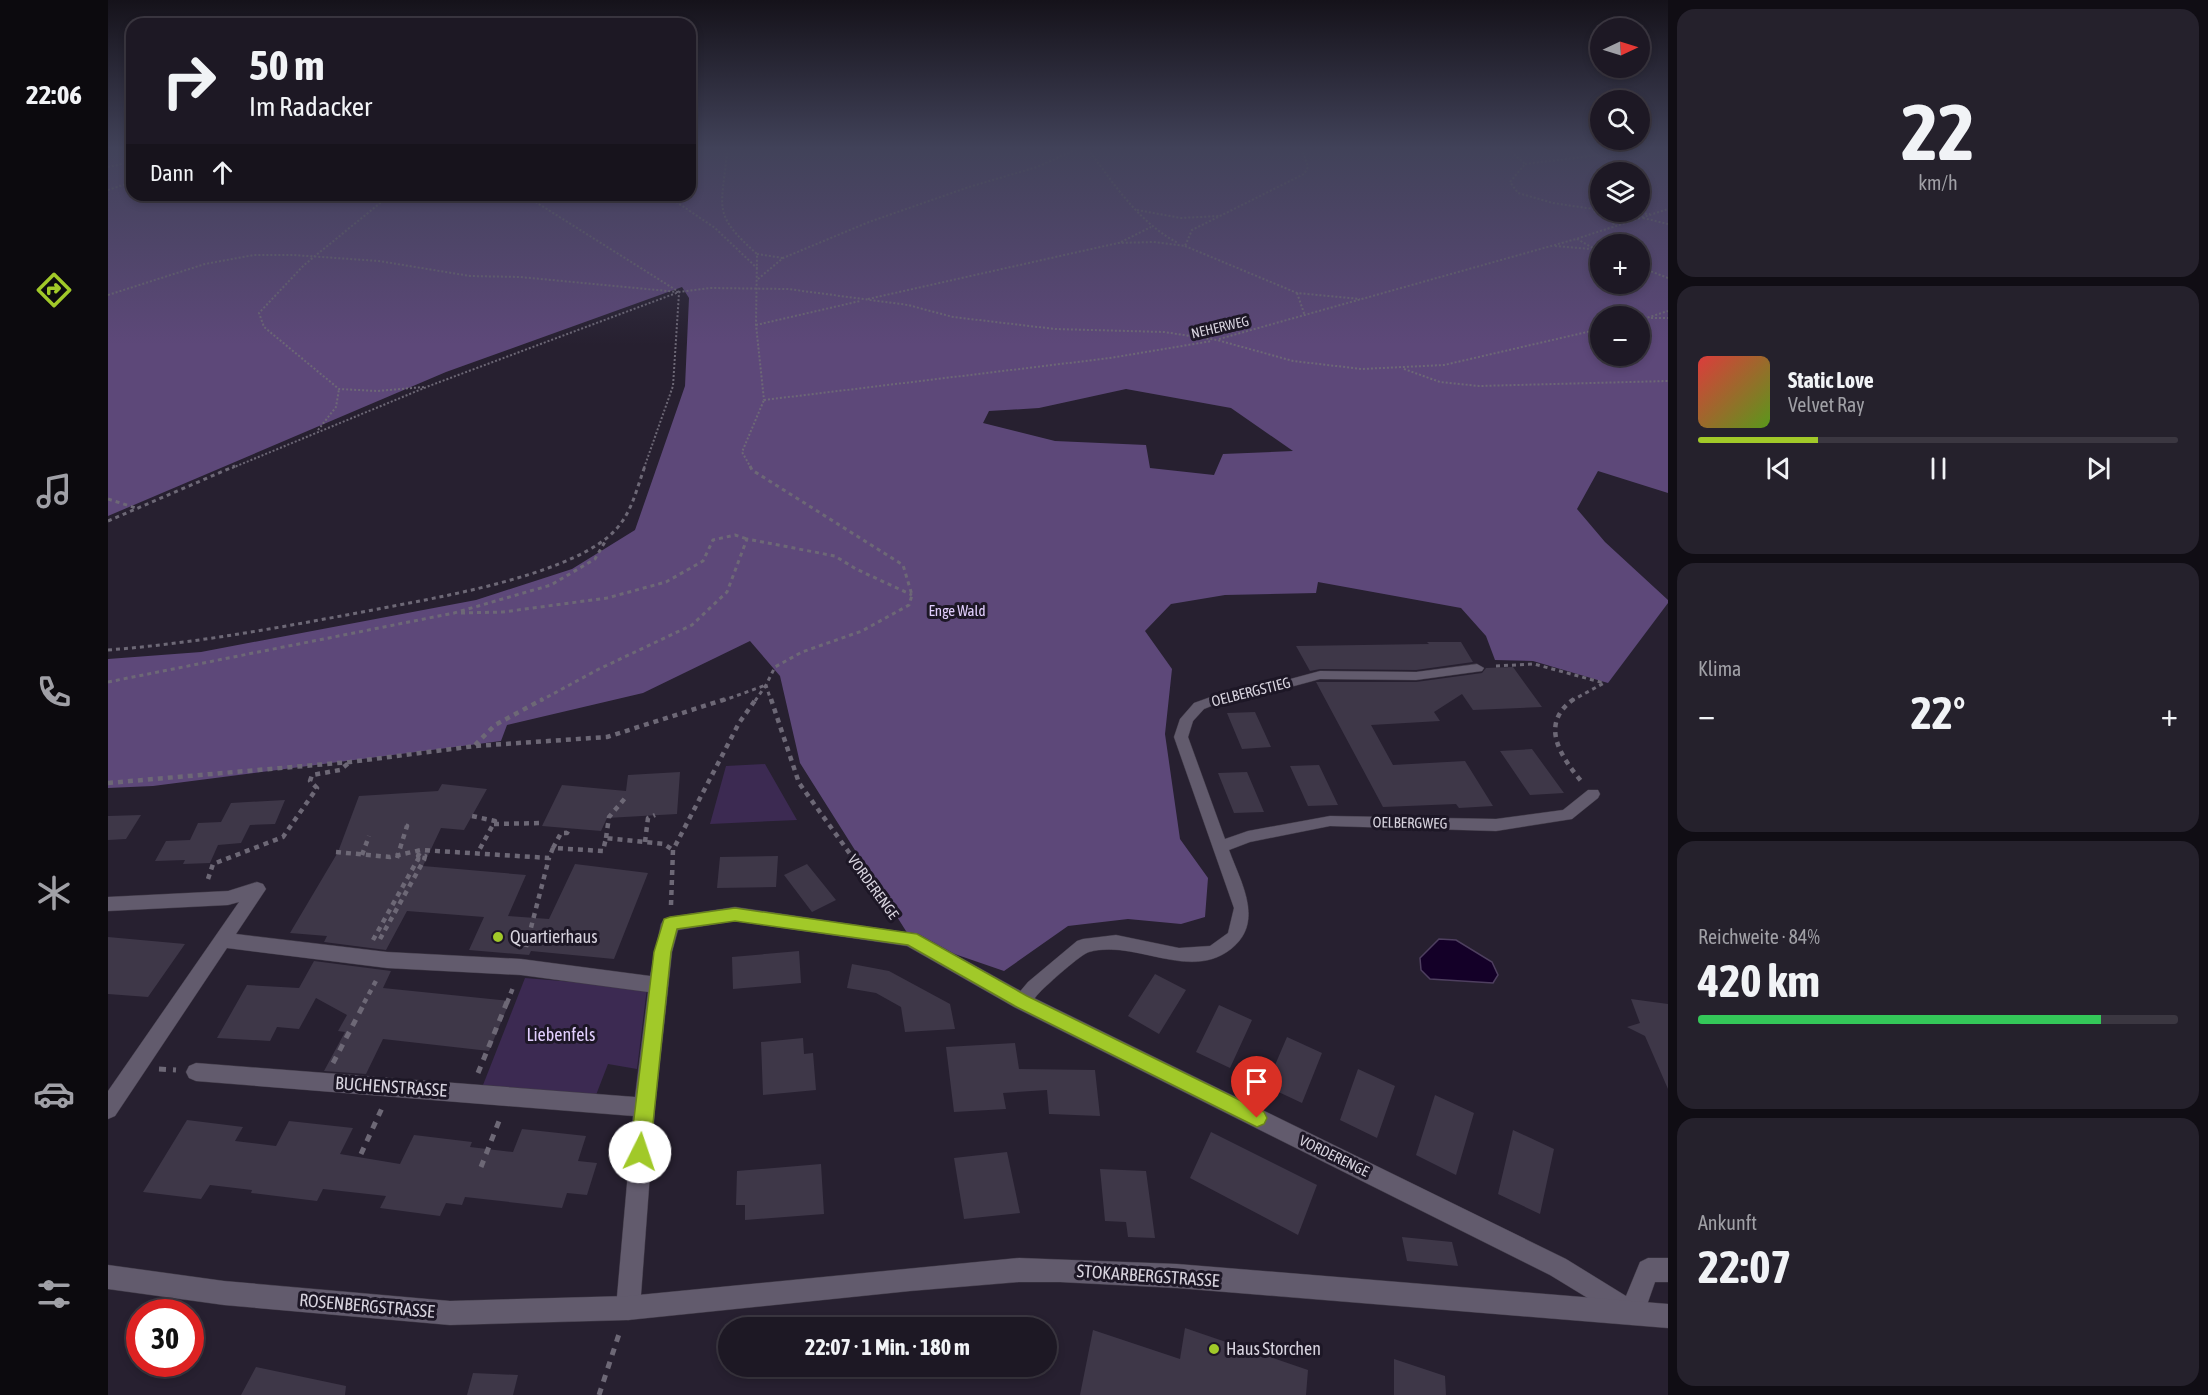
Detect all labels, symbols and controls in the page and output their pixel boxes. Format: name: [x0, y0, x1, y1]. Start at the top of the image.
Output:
north arrow: [1590, 18, 1650, 78]
map controls: [1590, 18, 1650, 366]
text: 50 m: [249, 41, 324, 89]
icon: right: [150, 42, 228, 120]
text: 22:06: [26, 79, 82, 110]
text: 22: [1901, 87, 1975, 177]
button: search: [1590, 90, 1650, 150]
text: Im Radacker: [249, 91, 372, 122]
icon: ahead: [206, 156, 239, 189]
text: Dann: [150, 160, 194, 186]
button: layers: [1590, 162, 1650, 222]
text: km/h: [1918, 171, 1958, 194]
button: +: [1590, 234, 1650, 294]
icon: directions: [33, 269, 75, 311]
button: −: [1590, 306, 1650, 366]
street label: NEHERWEG: [1190, 313, 1250, 341]
text: Static Love: [1788, 367, 1874, 393]
text: Velvet Ray: [1788, 393, 1865, 416]
icon: previous: [1762, 452, 1795, 485]
icon: pause: [1922, 452, 1955, 485]
icon: next: [2082, 452, 2115, 485]
icon: music: [33, 470, 75, 512]
park label: Enge Wald: [928, 602, 986, 619]
text: Klima: [1698, 657, 1741, 680]
icon: phone: [33, 671, 75, 713]
street label: OELBERGSTIEG: [1210, 673, 1292, 710]
text: 22°: [1911, 687, 1965, 739]
text: −: [1698, 695, 1715, 733]
text: +: [2161, 695, 2178, 733]
street label: OELBERGWEG: [1372, 813, 1448, 832]
street label: VORDERENGE: [844, 851, 903, 923]
icon: climate: [33, 872, 75, 914]
text: Reichweite · 84%: [1698, 925, 1820, 948]
place label: Quartierhaus: [510, 926, 598, 947]
marker: Quartierhaus: [491, 930, 505, 944]
text: 420 km: [1698, 955, 1820, 1007]
park label: Liebenfels: [527, 1024, 595, 1045]
pin: [1231, 1056, 1282, 1118]
icon: arrive: [1240, 1065, 1273, 1098]
street label: BUCHENSTRASSE: [334, 1072, 448, 1101]
icon: car: [33, 1073, 75, 1115]
position arrow: [608, 1120, 672, 1184]
street label: VORDERENGE: [1297, 1131, 1372, 1180]
text: Ankunft: [1698, 1211, 1757, 1234]
text: 22:07: [1698, 1241, 1792, 1293]
street label: STOKARBERGSTRASSE: [1076, 1260, 1220, 1291]
icon: filters: [33, 1273, 75, 1315]
street label: ROSENBERGSTRASSE: [298, 1289, 436, 1322]
speed limit sign: 30: [126, 1299, 204, 1377]
text: 22:07 · 1 Min. · 180 m: [805, 1334, 970, 1360]
place label: Haus Storchen: [1226, 1338, 1321, 1359]
marker: Haus Storchen: [1207, 1342, 1221, 1356]

